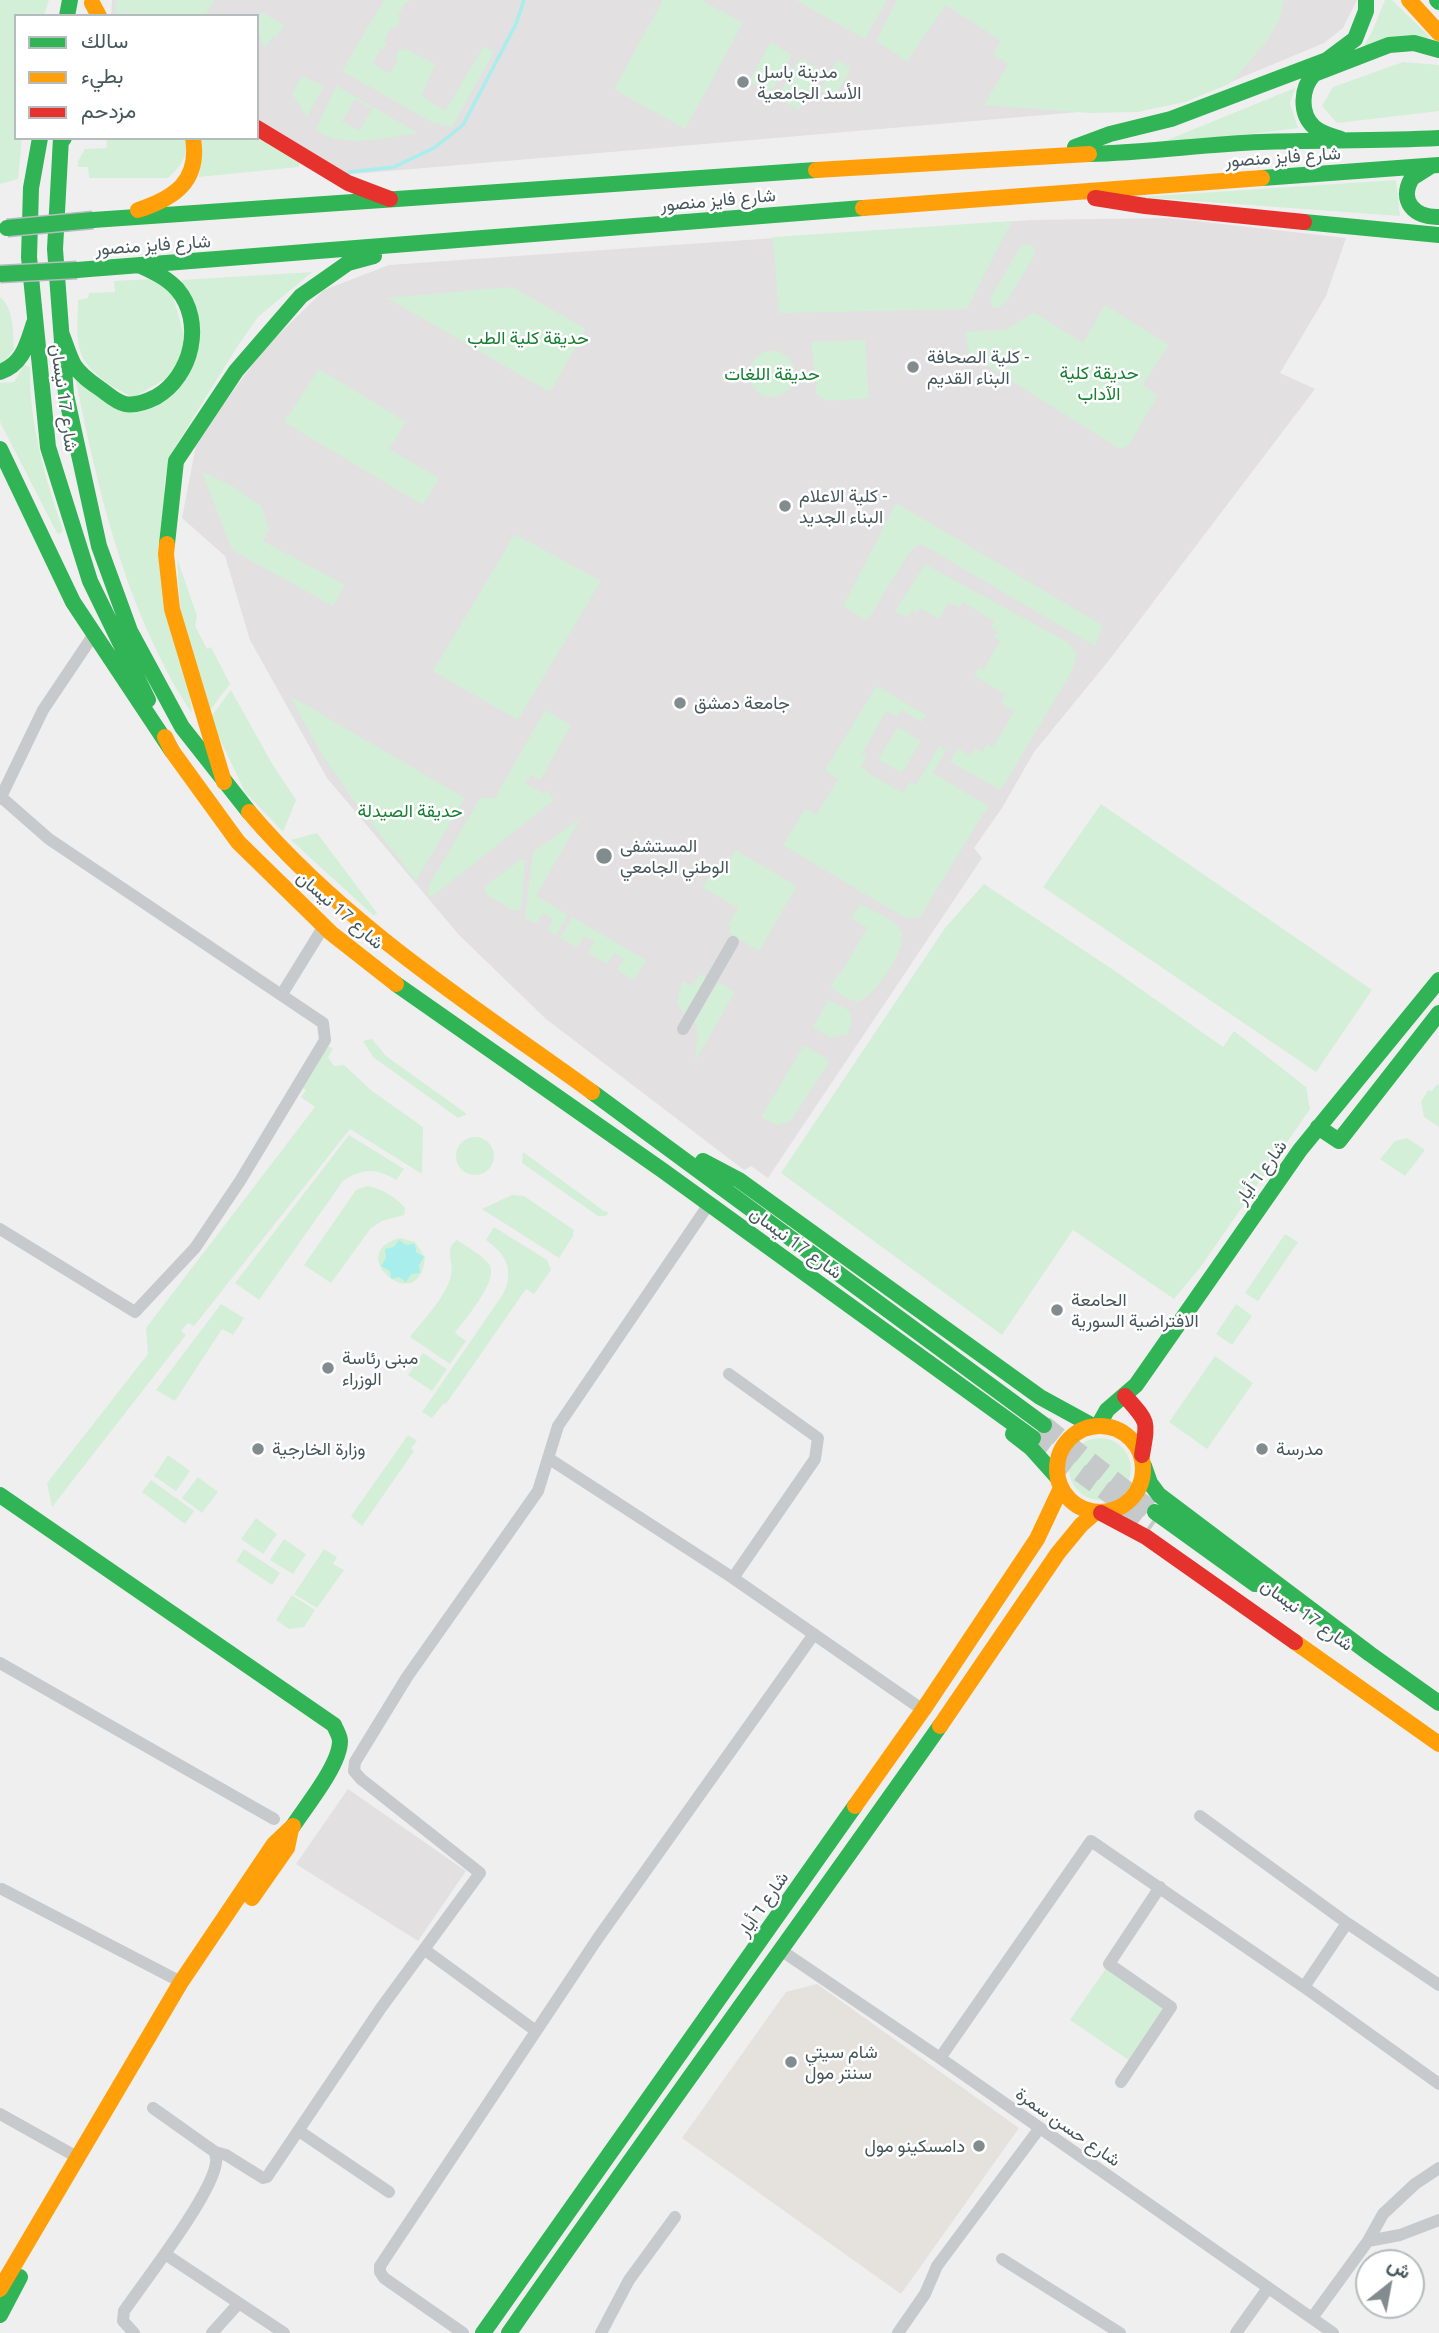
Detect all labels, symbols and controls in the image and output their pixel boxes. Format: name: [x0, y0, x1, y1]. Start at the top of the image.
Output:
legend: [14, 14, 259, 140]
text: سالك: [81, 28, 128, 52]
place label: مدينة باسل الأسد الجامعية: [757, 61, 861, 104]
text: بطيء: [81, 63, 124, 87]
marker: مدينة باسل الأسد الجامعية: [735, 74, 751, 90]
text: مزدحم: [81, 98, 136, 122]
street label: شارع فايز منصور: [1224, 142, 1342, 172]
street label: شارع فايز منصور: [659, 184, 777, 216]
street label: شارع فايز منصور: [94, 230, 212, 260]
park label: حديقة كلية الطب: [467, 327, 589, 349]
street label: شارع 17 نيسان: [46, 343, 82, 453]
place label: كلية الصحافة - البناء القديم: [927, 346, 1029, 388]
marker: كلية الصحافة - البناء القديم: [905, 359, 921, 375]
park label: حديقة كلية الآداب: [1059, 362, 1139, 404]
park label: حديقة اللغات: [724, 363, 820, 385]
place label: كلية الاعلام - البناء الجديد: [799, 485, 887, 528]
marker: كلية الاعلام - البناء الجديد: [777, 498, 793, 514]
place label: جامعة دمشق: [694, 692, 790, 714]
marker: جامعة دمشق: [672, 695, 688, 711]
park label: حديقة الصيدلة: [357, 800, 463, 822]
place label: المستشفى الوطني الجامعي: [620, 835, 729, 878]
marker: المستشفى الوطني الجامعي: [594, 846, 614, 866]
street label: شارع 17 نيسان: [292, 866, 388, 954]
street label: شارع ٦ أيار: [1231, 1136, 1291, 1208]
street label: شارع 17 نيسان: [746, 1202, 846, 1284]
place label: الحامعة الافتراضية السورية: [1071, 1289, 1199, 1332]
marker: الحامعة الافتراضية السورية: [1049, 1302, 1065, 1318]
place label: مبنى رئاسة الوزراء: [342, 1347, 418, 1390]
marker: مبنى رئاسة الوزراء: [320, 1360, 336, 1376]
place label: وزارة الخارجية: [272, 1438, 365, 1460]
place label: مدرسة: [1276, 1438, 1323, 1460]
marker: وزارة الخارجية: [250, 1441, 266, 1457]
marker: مدرسة: [1254, 1441, 1270, 1457]
street label: شارع 17 نيسان: [1257, 1574, 1357, 1656]
street label: شارع ٦ أيار: [733, 1868, 793, 1940]
place label: شام سيتي سنتر مول: [805, 2041, 878, 2084]
marker: شام سيتي سنتر مول: [783, 2054, 799, 2070]
street label: شارع حسن سمرة: [1011, 2083, 1125, 2171]
place label: دامسكينو مول: [864, 2135, 965, 2157]
marker: دامسكينو مول: [971, 2138, 987, 2154]
north arrow: [1355, 2249, 1425, 2319]
text: ش: [1384, 2252, 1415, 2283]

